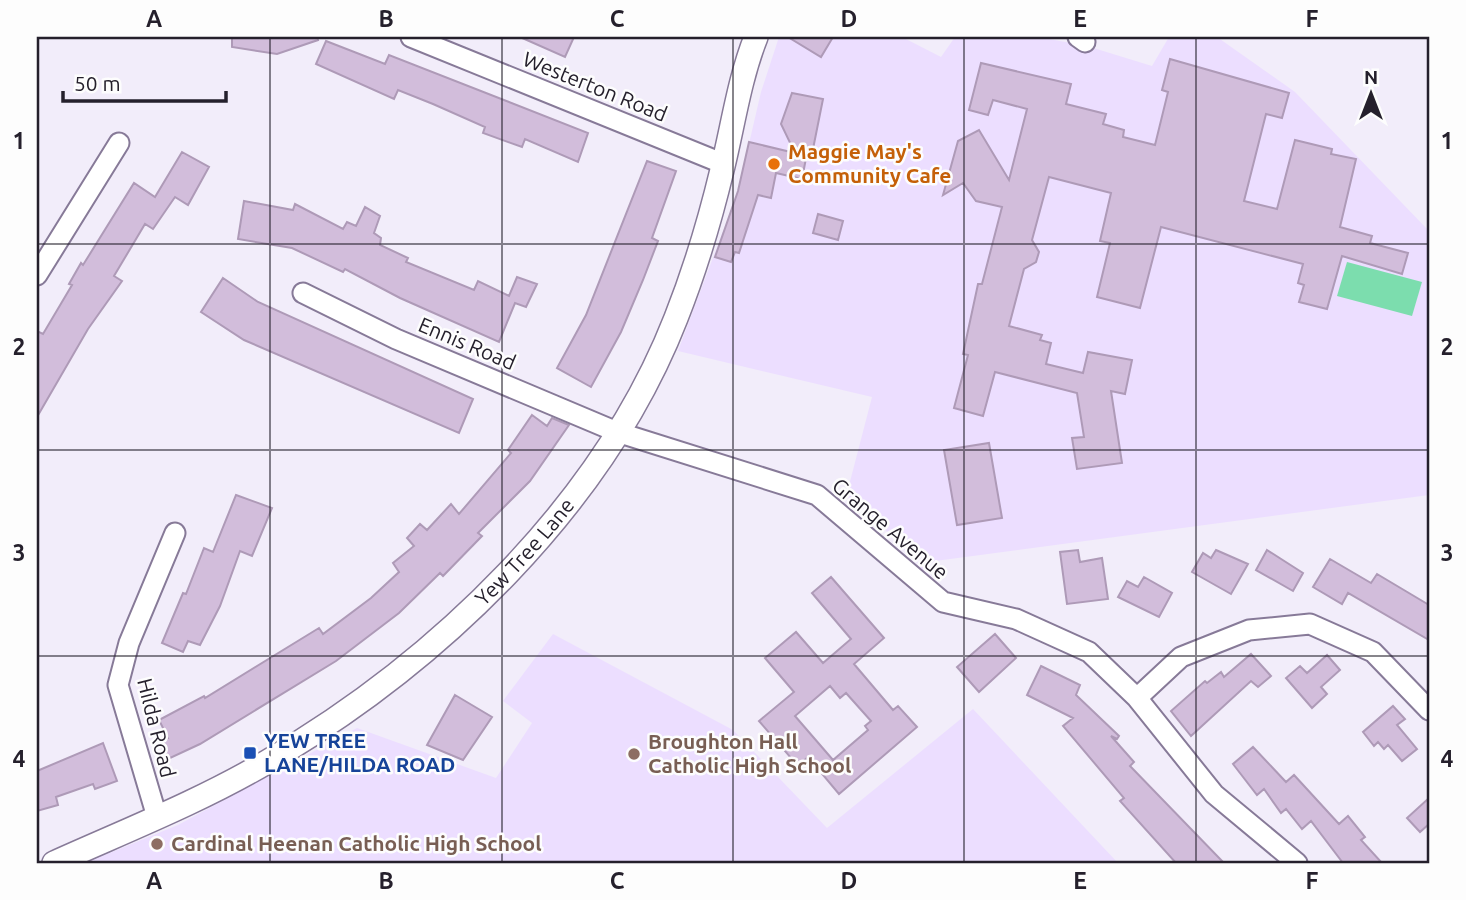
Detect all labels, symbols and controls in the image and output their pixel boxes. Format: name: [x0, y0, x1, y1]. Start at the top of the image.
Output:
text: A: [146, 6, 162, 31]
text: B: [378, 6, 394, 31]
text: C: [610, 6, 625, 31]
text: D: [841, 6, 857, 31]
text: E: [1073, 6, 1087, 31]
text: F: [1306, 6, 1319, 31]
street label: Westerton Road: [520, 46, 671, 126]
scale bar: [63, 60, 226, 104]
north arrow: [1336, 60, 1406, 130]
text: N: [1364, 66, 1378, 88]
text: 50 m: [74, 71, 121, 95]
text: 1: [13, 128, 25, 153]
text: 1: [1441, 128, 1453, 153]
place label: Maggie May's Community Cafe: [788, 139, 951, 187]
marker: Maggie May's Community Cafe: [766, 156, 782, 172]
street label: Ennis Road: [415, 312, 520, 374]
text: 2: [13, 334, 25, 359]
text: 2: [1441, 334, 1453, 359]
street label: Grange Avenue: [828, 473, 953, 584]
street label: Yew Tree Lane: [470, 493, 579, 610]
text: 3: [13, 540, 25, 565]
text: 3: [1441, 540, 1453, 565]
street label: Hilda Road: [133, 676, 181, 780]
place label: YEW TREE LANE/HILDA ROAD: [264, 728, 455, 776]
place label: Broughton Hall Catholic High School: [648, 729, 851, 777]
marker: YEW TREE LANE/HILDA ROAD: [242, 745, 258, 761]
text: 4: [13, 746, 26, 771]
marker: Broughton Hall Catholic High School: [626, 746, 642, 762]
text: 4: [1441, 746, 1454, 771]
place label: Cardinal Heenan Catholic High School: [171, 831, 542, 855]
marker: Cardinal Heenan Catholic High School: [149, 836, 165, 852]
text: A: [146, 868, 162, 893]
text: B: [378, 868, 394, 893]
text: C: [610, 868, 625, 893]
text: D: [841, 868, 857, 893]
text: E: [1073, 868, 1087, 893]
text: F: [1306, 868, 1319, 893]

